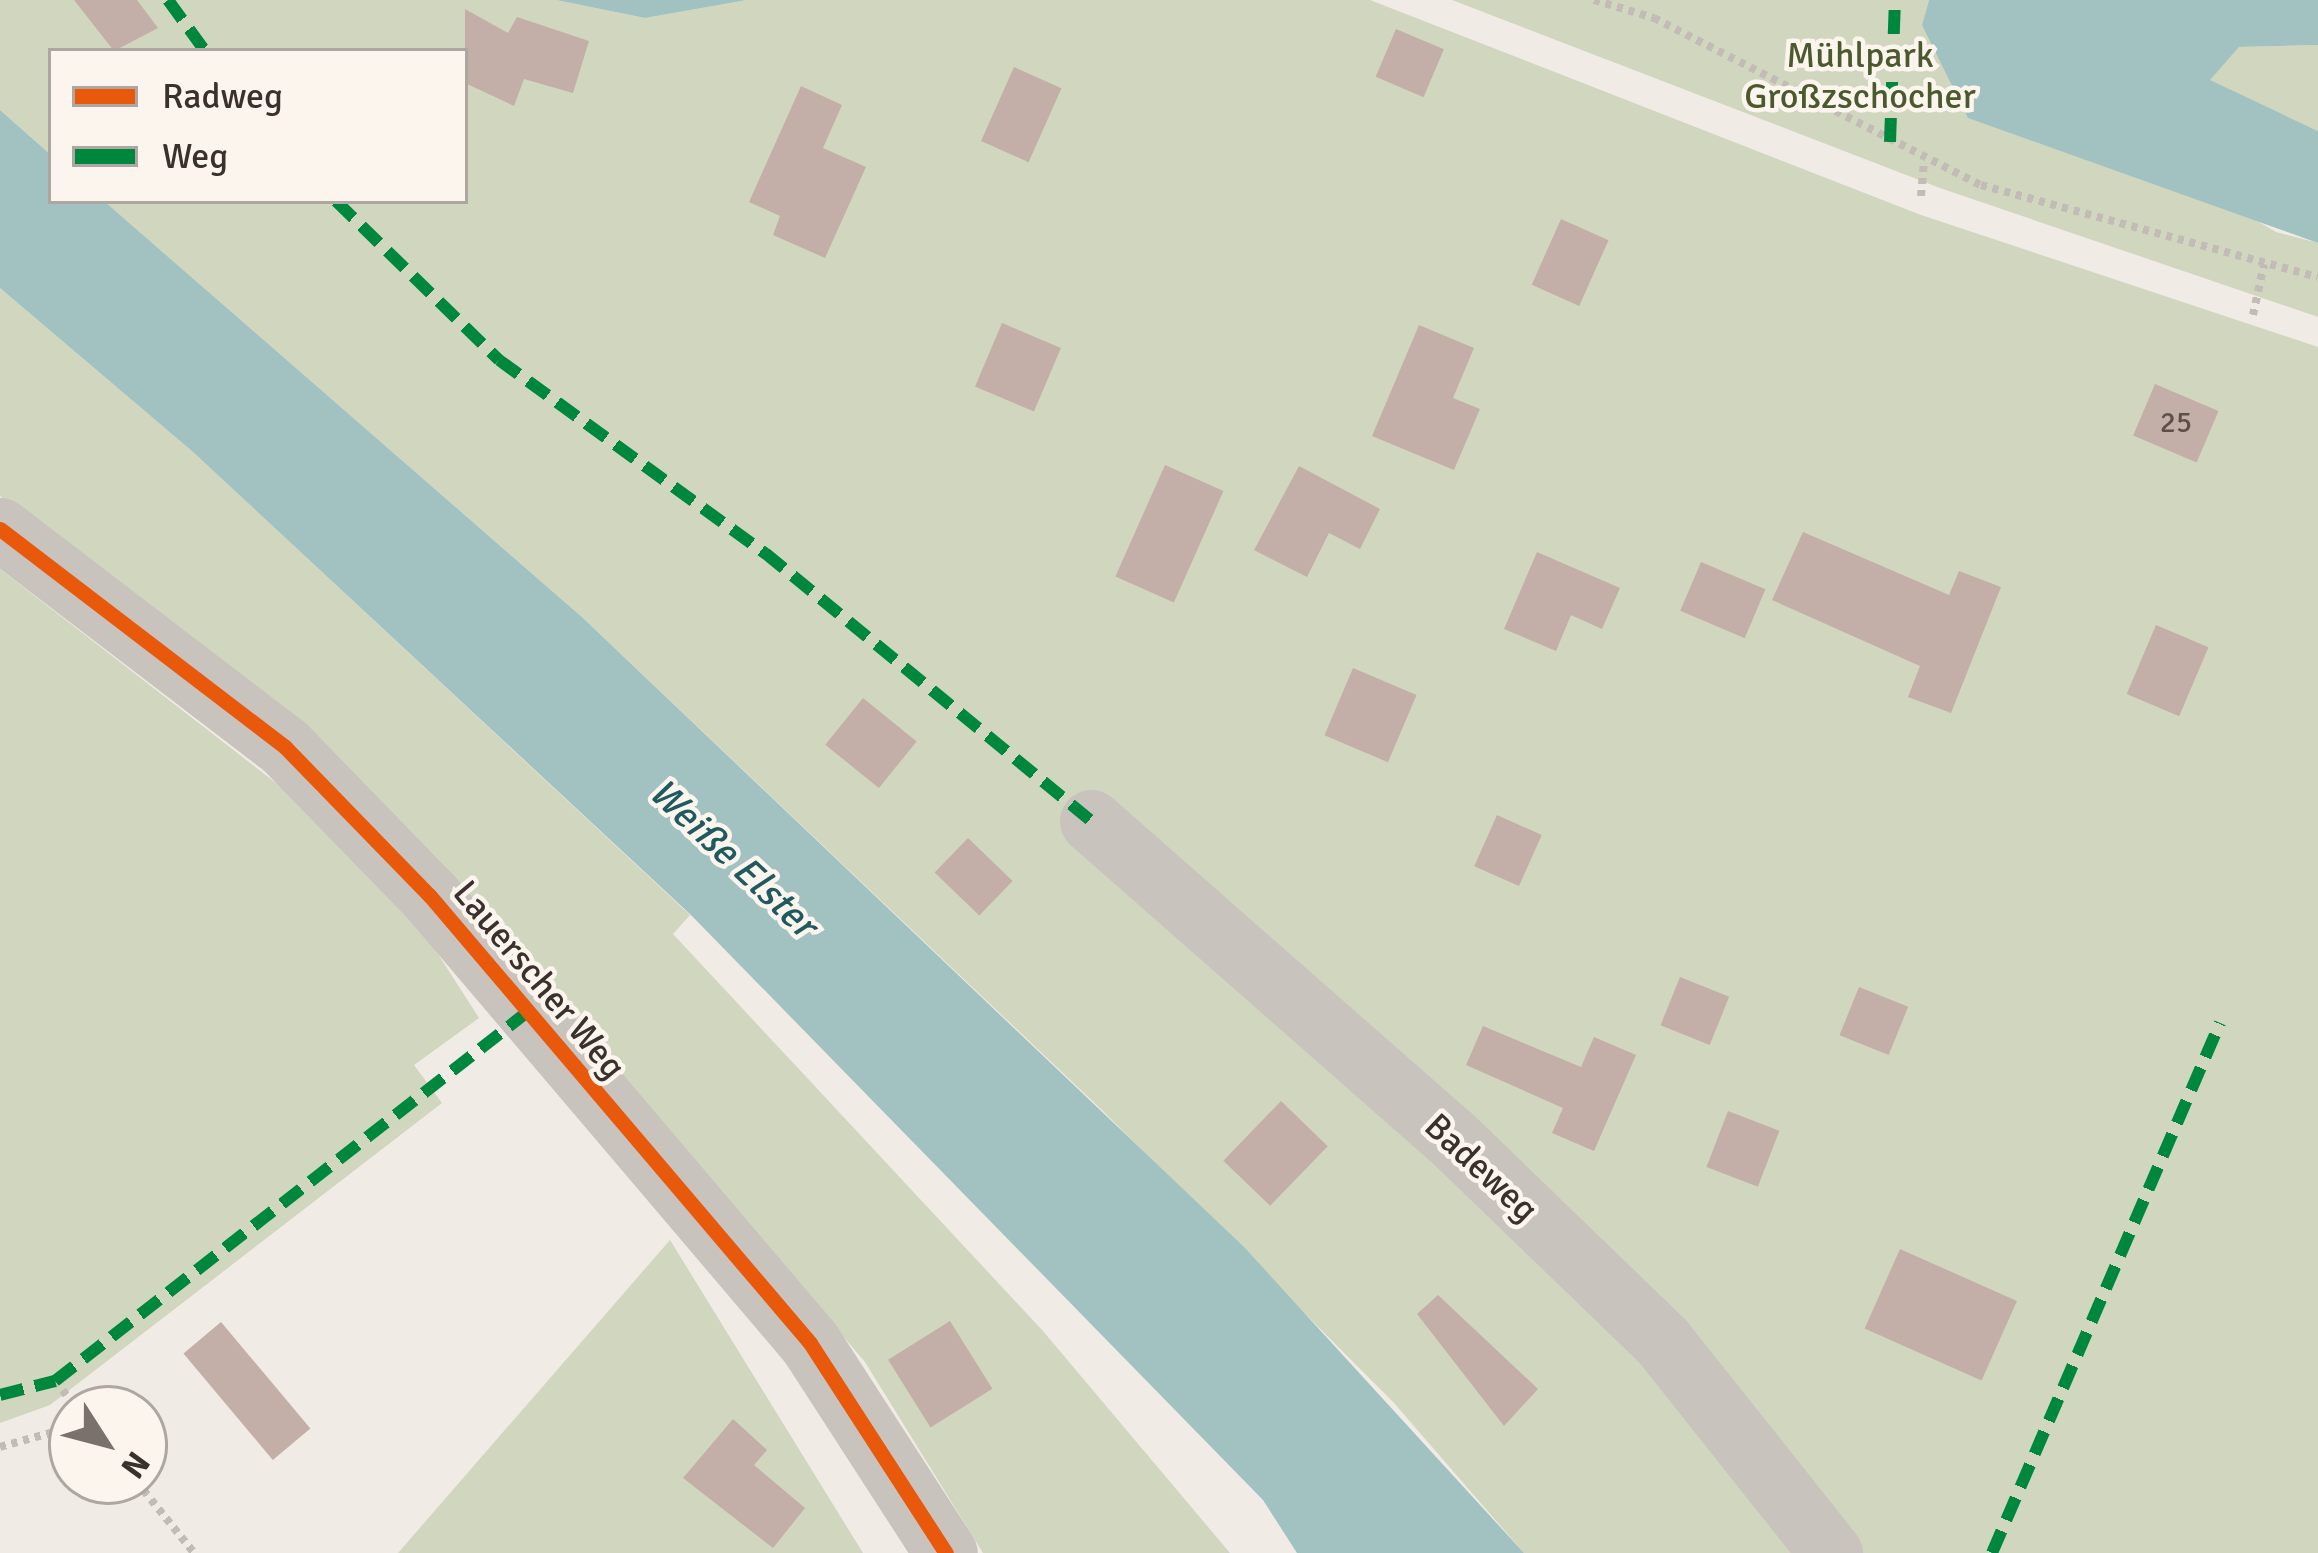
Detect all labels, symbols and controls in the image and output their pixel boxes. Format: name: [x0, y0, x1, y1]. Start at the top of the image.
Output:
park label: Mühlpark Großzschocher: [1744, 33, 1976, 118]
legend: [48, 48, 468, 204]
text: Radweg: [162, 74, 283, 119]
text: Weg: [162, 134, 228, 179]
house number: 25: [2160, 405, 2192, 441]
water label: Weiße Elster: [640, 769, 826, 947]
street label: Lauerscher Weg: [444, 872, 634, 1088]
street label: Badeweg: [1415, 1105, 1547, 1231]
north arrow: [48, 1385, 168, 1505]
text: N: [112, 1443, 158, 1486]

